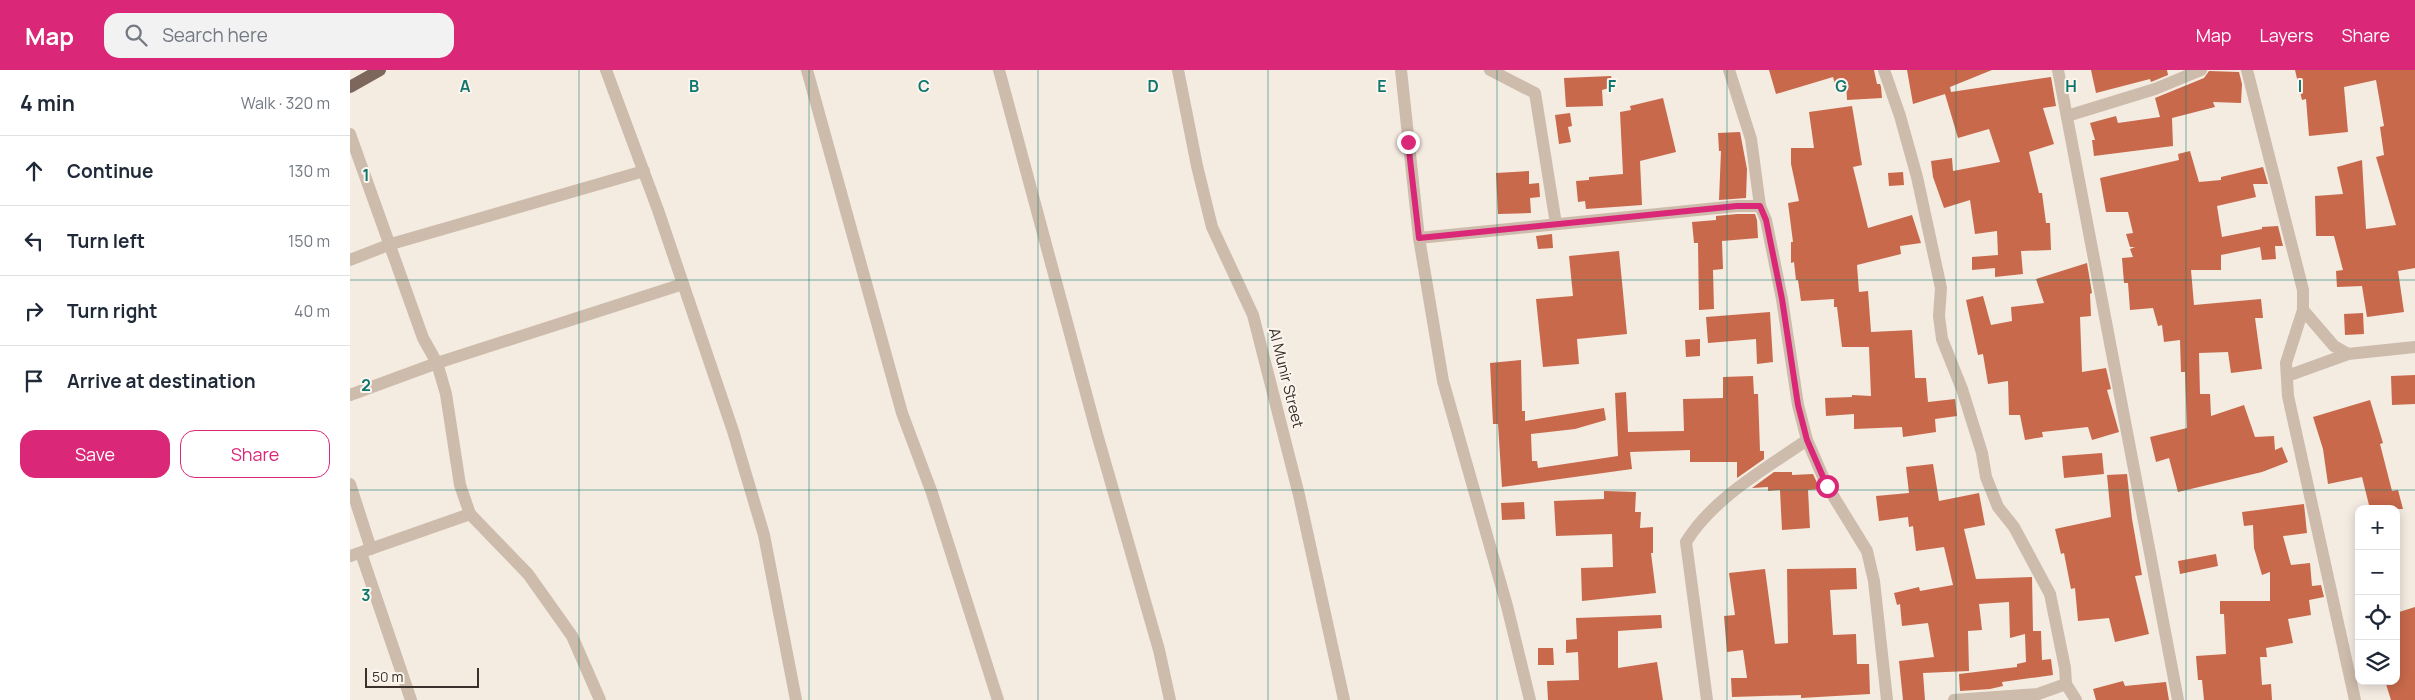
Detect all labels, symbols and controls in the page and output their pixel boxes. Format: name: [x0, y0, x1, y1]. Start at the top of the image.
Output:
search box: [104, 13, 454, 58]
text: Map: [25, 19, 74, 52]
icon: search: [122, 21, 150, 49]
text: Search here: [162, 22, 268, 48]
text: Map: [2196, 23, 2231, 47]
text: Layers: [2259, 23, 2313, 47]
text: Share: [2341, 23, 2390, 47]
text: A: [460, 75, 471, 97]
text: B: [689, 75, 699, 97]
text: C: [918, 75, 930, 97]
text: D: [1147, 75, 1159, 97]
text: E: [1377, 75, 1387, 97]
text: F: [1608, 75, 1617, 97]
text: G: [1835, 75, 1847, 97]
text: H: [2065, 75, 2077, 97]
text: I: [2298, 75, 2302, 97]
text: 4 min: [20, 89, 75, 117]
text: Walk · 320 m: [241, 92, 330, 114]
route end: [1397, 131, 1420, 154]
icon: ahead: [20, 157, 48, 185]
text: Continue: [67, 158, 153, 184]
text: 130 m: [288, 160, 330, 182]
text: 1: [362, 164, 370, 186]
icon: left: [20, 227, 48, 255]
text: Turn left: [67, 228, 145, 254]
text: 150 m: [288, 230, 330, 252]
icon: right: [20, 297, 48, 325]
text: Turn right: [67, 298, 157, 324]
text: 40 m: [294, 300, 330, 322]
street label: Al Munir Street: [1264, 326, 1309, 430]
icon: arrive: [20, 367, 48, 395]
text: Arrive at destination: [67, 368, 256, 394]
text: 2: [361, 374, 371, 396]
button: Save: [20, 430, 170, 478]
button: Share: [180, 430, 330, 478]
route start: [1816, 475, 1839, 498]
map controls: [2355, 505, 2400, 685]
button: +: [2355, 505, 2400, 550]
button: −: [2355, 550, 2400, 595]
text: 3: [361, 584, 371, 606]
button: locate: [2355, 595, 2400, 640]
button: layers: [2355, 640, 2400, 685]
scale bar: [365, 665, 479, 688]
text: 50 m: [372, 667, 403, 686]

